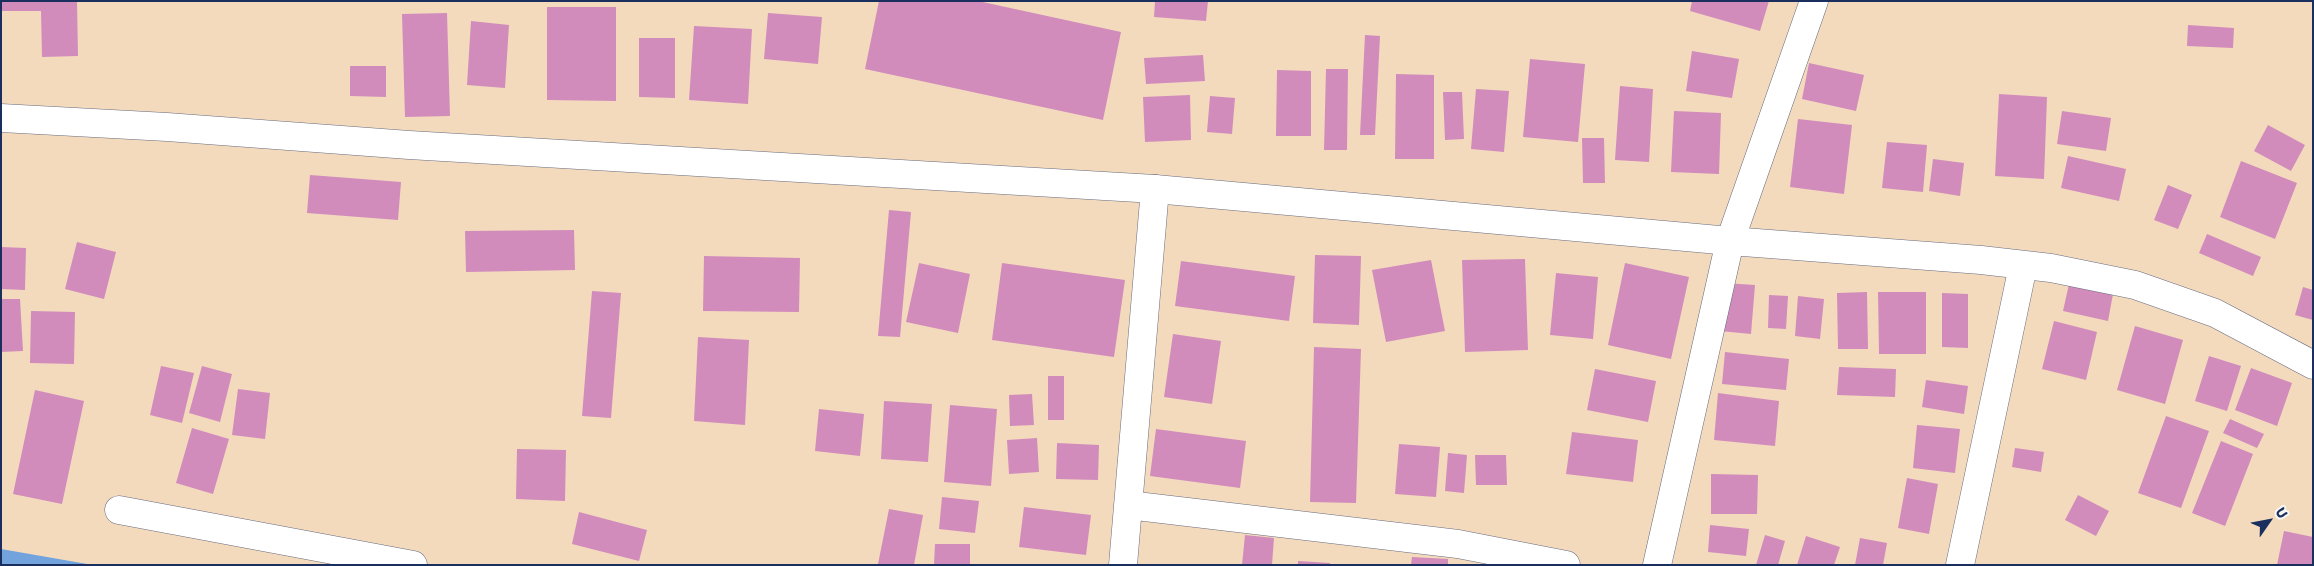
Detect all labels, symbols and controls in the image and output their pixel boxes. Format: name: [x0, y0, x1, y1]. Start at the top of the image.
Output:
north arrow: [2244, 496, 2294, 546]
text: U: [2271, 504, 2292, 522]

